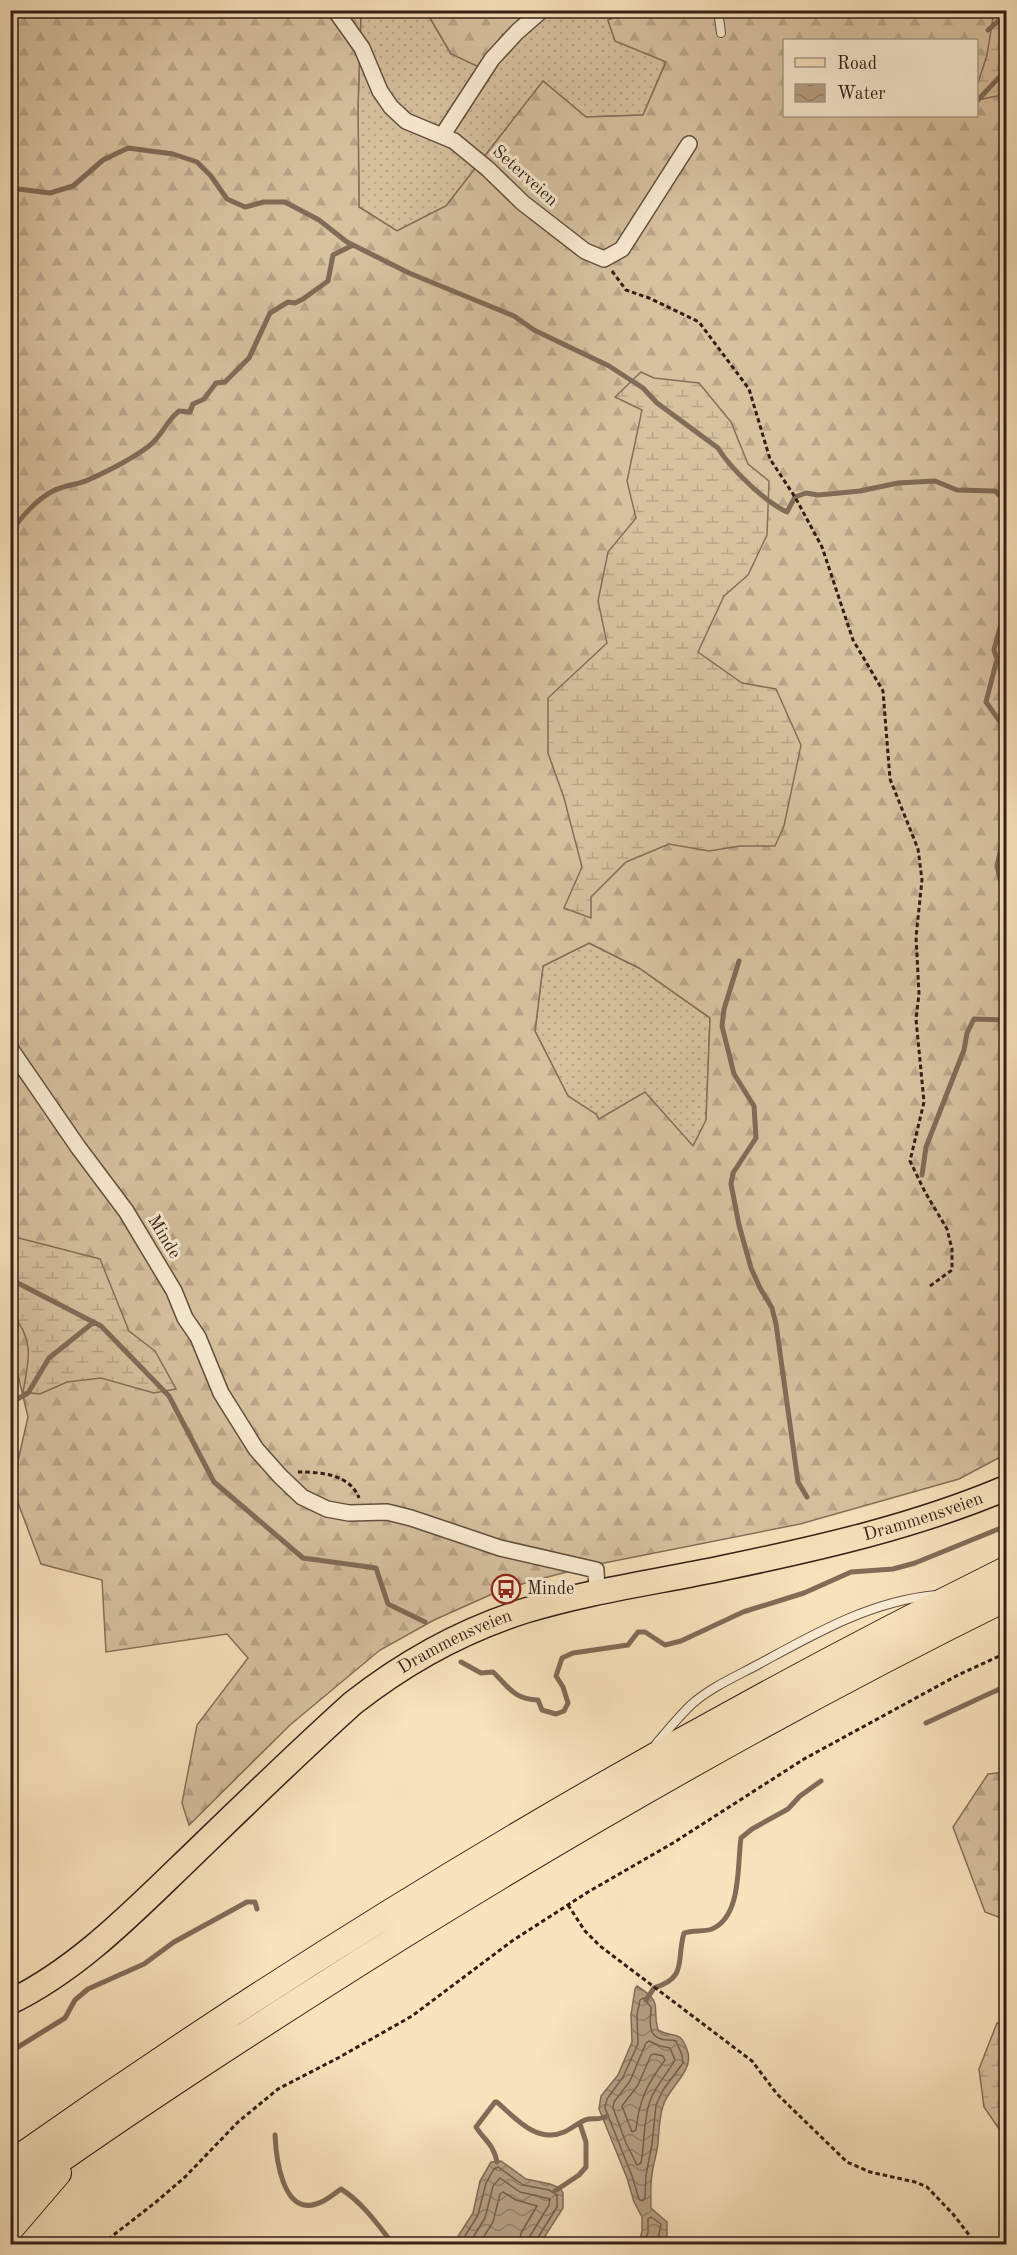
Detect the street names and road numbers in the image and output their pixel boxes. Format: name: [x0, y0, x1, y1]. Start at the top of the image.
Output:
street label: Seterveien: [489, 142, 561, 210]
street label: Minde: [144, 1212, 184, 1262]
street label: Drammensveien: [861, 1489, 986, 1544]
street label: Drammensveien: [395, 1607, 515, 1677]

